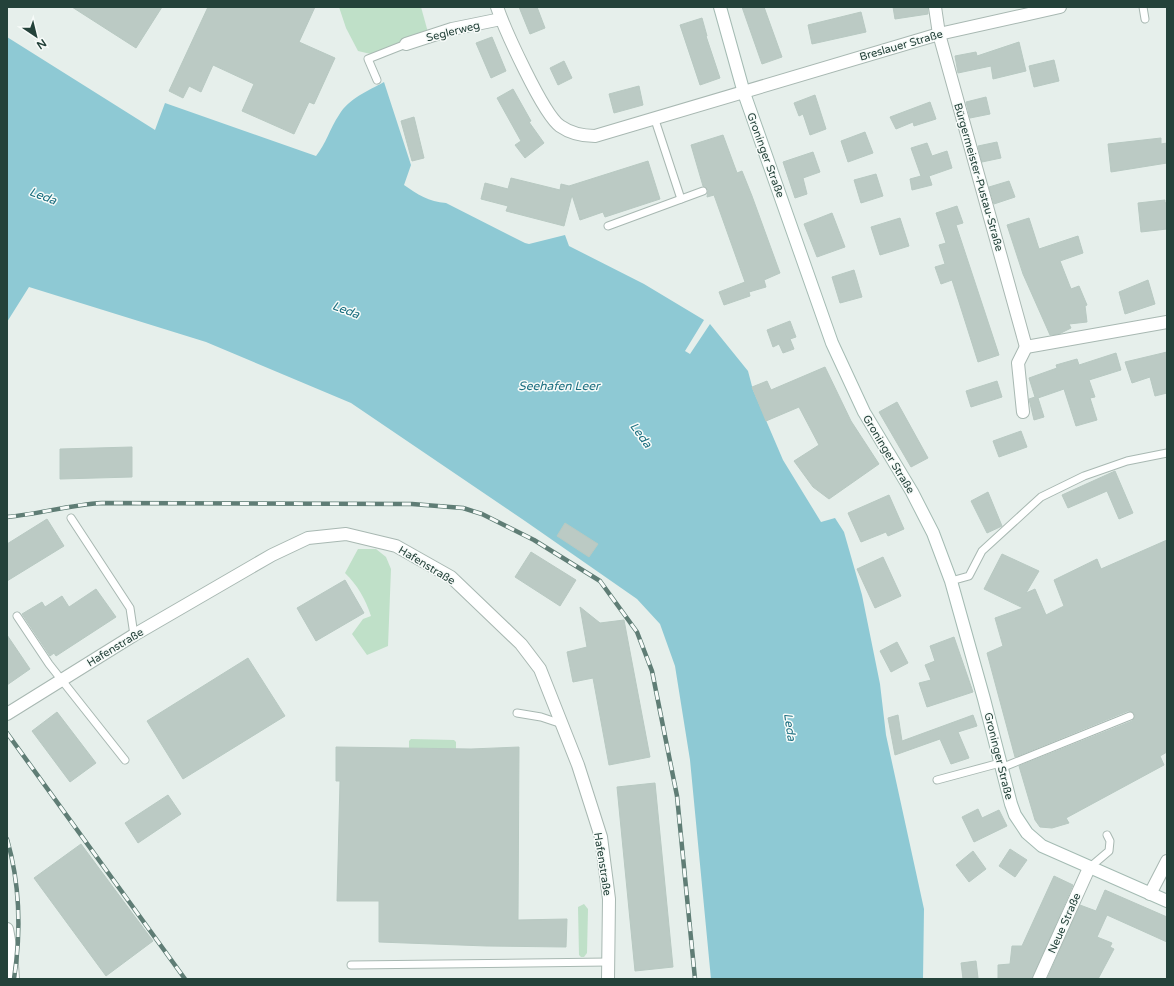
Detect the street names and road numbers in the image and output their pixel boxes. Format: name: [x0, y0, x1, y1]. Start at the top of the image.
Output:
street label: Seglerweg: [425, 19, 481, 44]
street label: Breslauer Straße: [858, 27, 944, 64]
street label: Bürgermeister-Pustau-Straße: [951, 102, 1006, 253]
street label: Groninger Straße: [744, 111, 787, 199]
street label: Groninger Straße: [860, 413, 917, 496]
street label: Hafenstraße: [396, 543, 457, 587]
street label: Hafenstraße: [85, 625, 146, 669]
street label: Groninger Straße: [981, 711, 1016, 801]
street label: Hafenstraße: [591, 832, 614, 897]
street label: Neue Straße: [1045, 891, 1084, 955]

